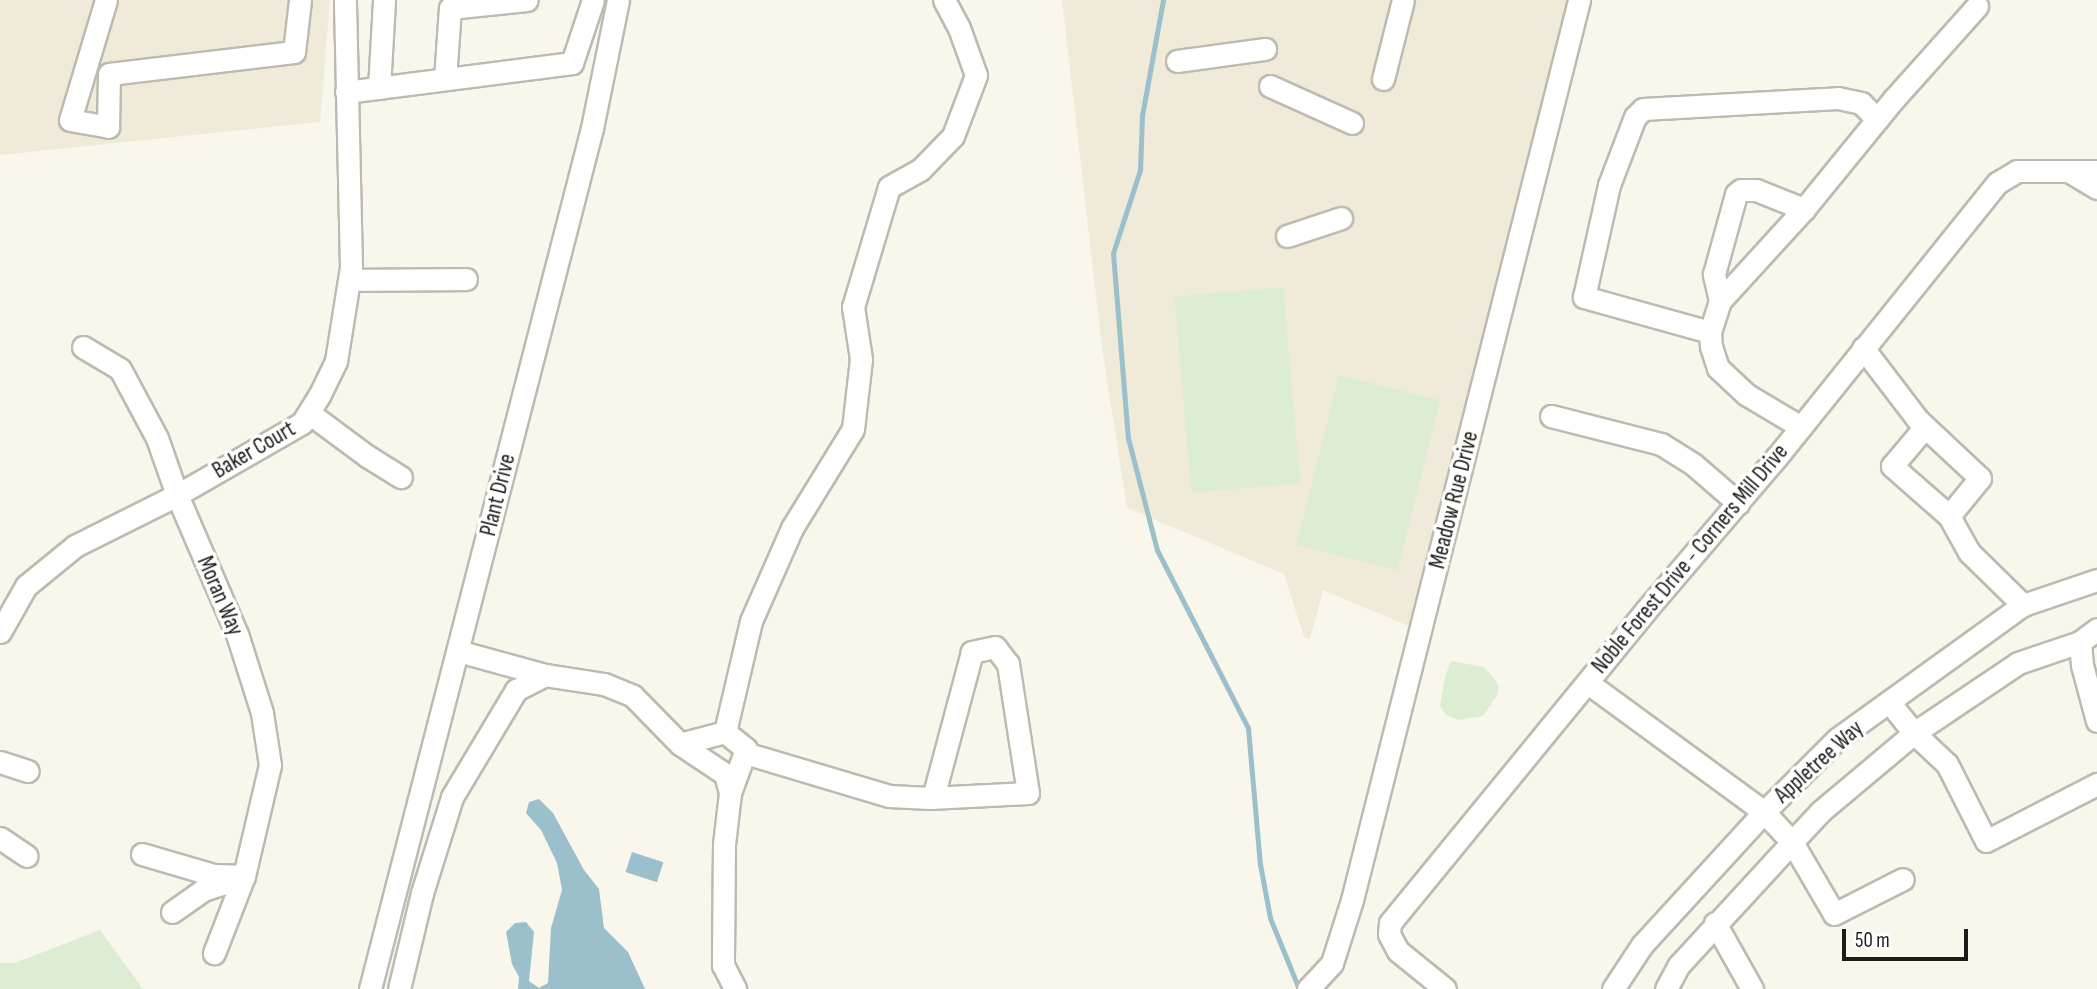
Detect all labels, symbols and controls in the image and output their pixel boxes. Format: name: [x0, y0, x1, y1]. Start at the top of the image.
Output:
street label: Baker Court: [208, 415, 300, 485]
street label: Meadow Rue Drive: [1424, 428, 1484, 572]
street label: Noble Forest Drive - Corners Mill Drive: [1586, 439, 1794, 679]
street label: Plant Drive: [474, 451, 522, 539]
street label: Moran Way: [191, 552, 249, 640]
street label: Appletree Way: [1769, 715, 1869, 809]
scale bar: [1845, 916, 1971, 960]
text: 50 m: [1855, 928, 1890, 953]

